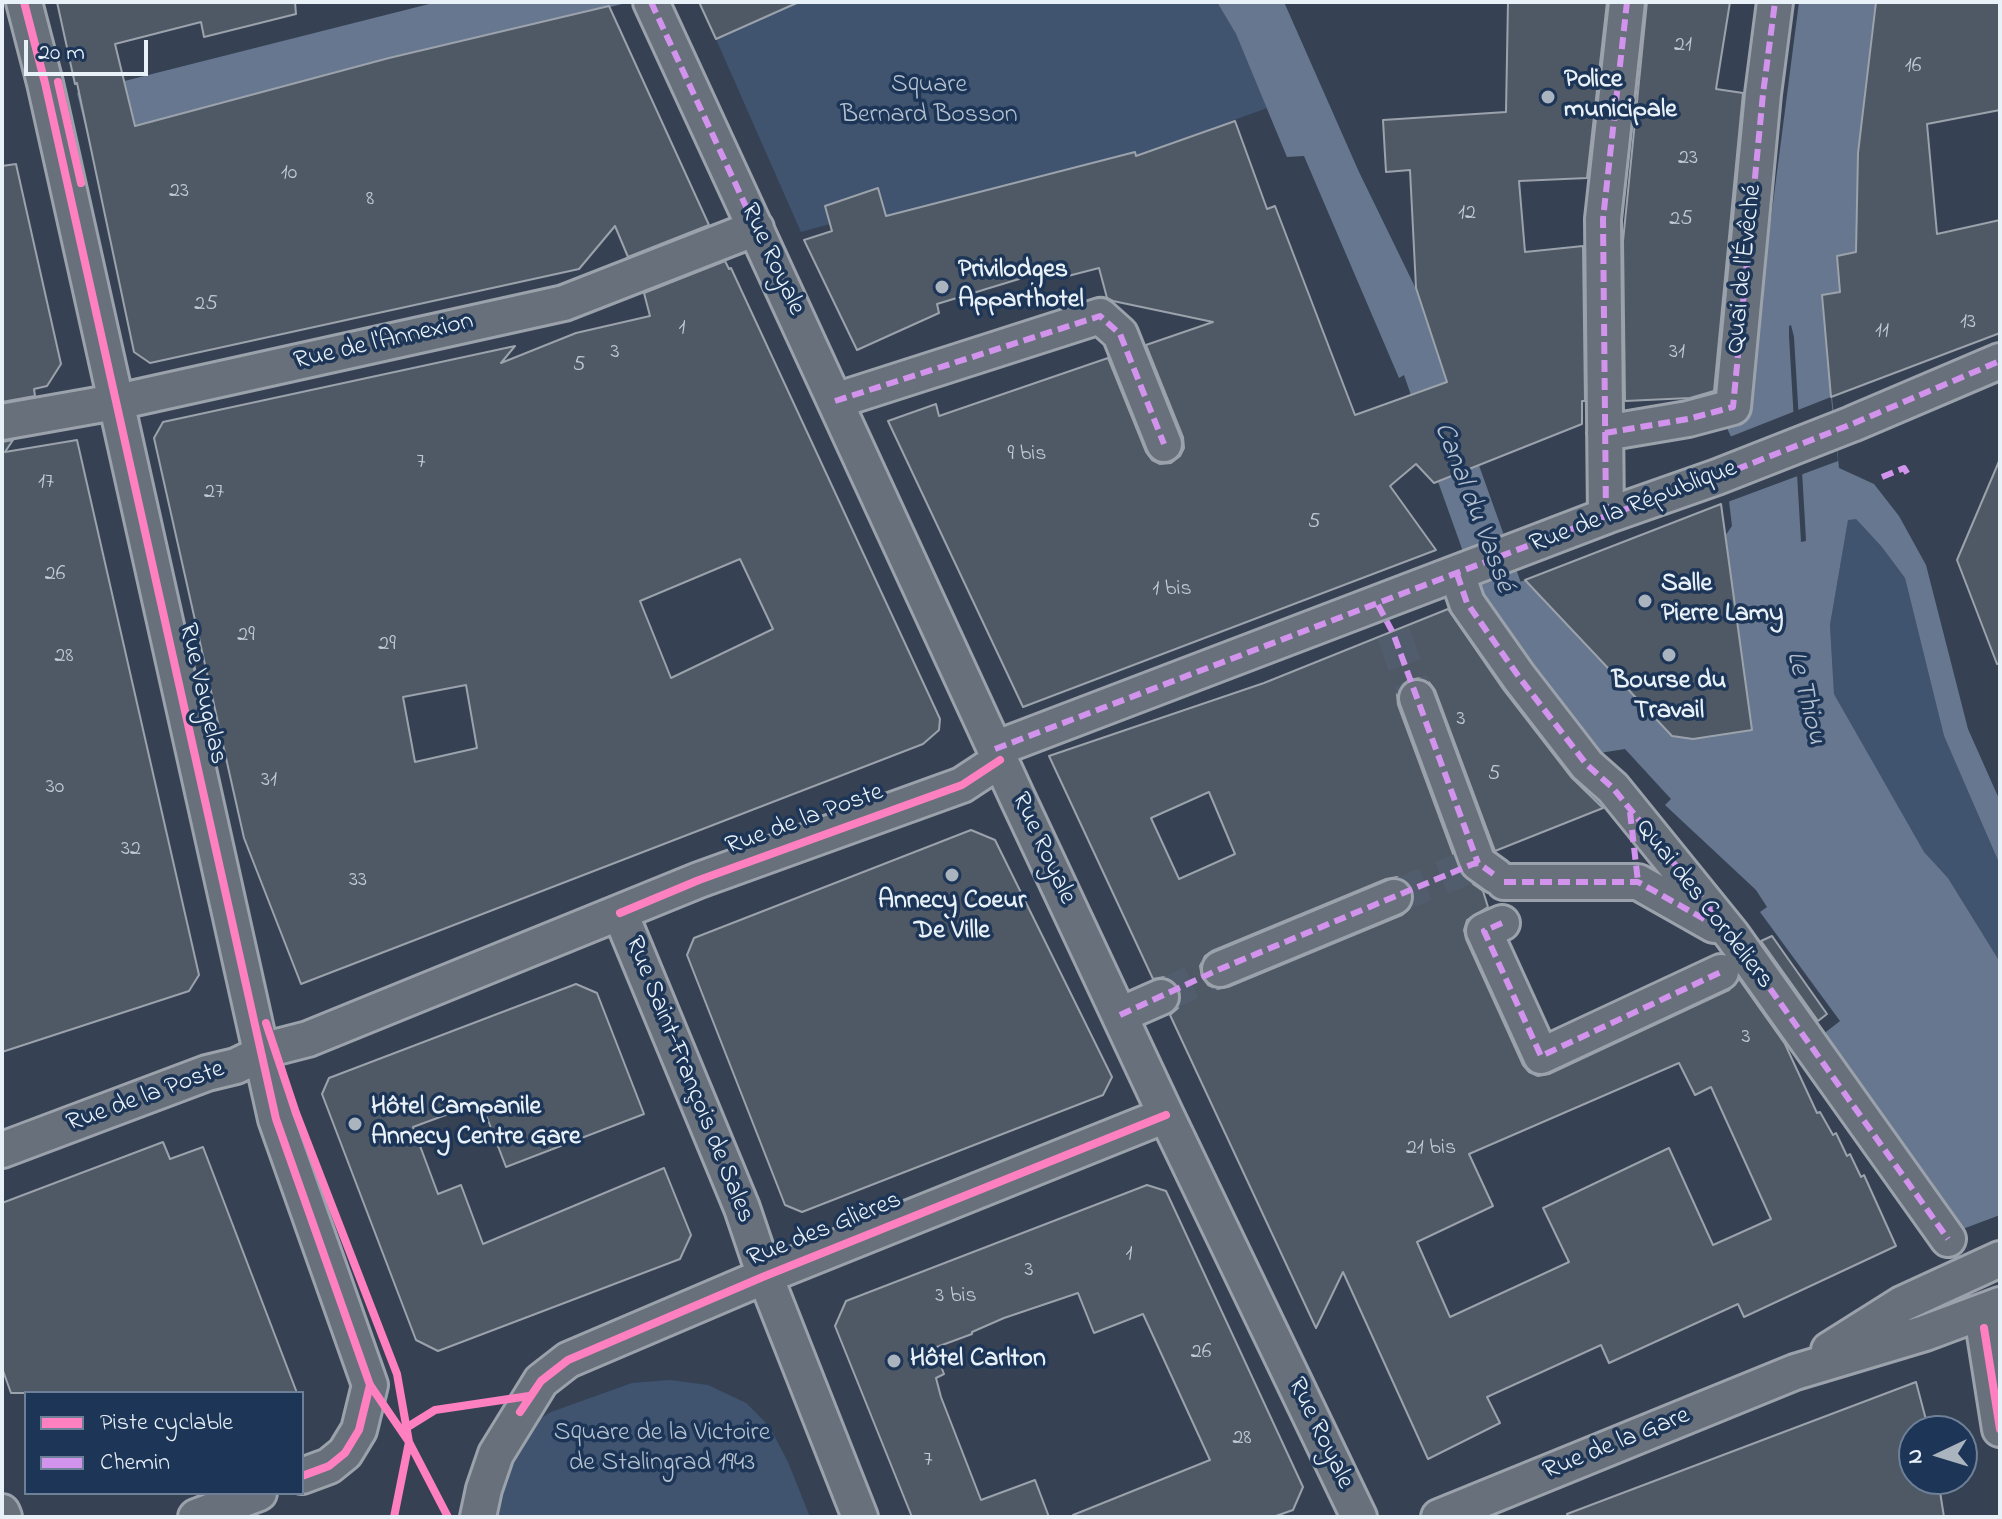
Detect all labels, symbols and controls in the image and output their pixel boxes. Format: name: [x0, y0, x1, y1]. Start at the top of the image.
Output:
scale bar: [28, 24, 152, 74]
house number: 21: [1674, 33, 1692, 59]
text: 20 m: [38, 36, 85, 71]
house number: 16: [1905, 54, 1921, 80]
place label: Police municipale: [1564, 66, 1677, 128]
park label: Square Bernard Bosson: [840, 71, 1018, 132]
marker: Police municipale: [1539, 88, 1557, 106]
house number: 23: [1678, 146, 1698, 172]
house number: 10: [281, 161, 297, 187]
house number: 23: [169, 179, 189, 205]
street label: Quai de l'Évêché: [1722, 183, 1770, 355]
house number: 8: [366, 187, 374, 213]
street label: Rue Royale: [732, 199, 810, 321]
house number: 12: [1458, 201, 1476, 227]
house number: 25: [1669, 207, 1693, 233]
place label: Privilodges Apparthotel: [958, 256, 1084, 318]
marker: Privilodges Apparthotel: [933, 278, 951, 296]
house number: 25: [194, 292, 218, 318]
street label: Rue de l'Annexion: [291, 307, 477, 379]
house number: 13: [1960, 310, 1976, 336]
house number: 1: [679, 316, 685, 342]
house number: 11: [1875, 319, 1889, 345]
house number: 3: [610, 340, 620, 366]
house number: 31: [1669, 340, 1685, 366]
house number: 5: [573, 353, 585, 379]
water label: Canal du Vassé: [1424, 418, 1520, 598]
house number: 9 bis: [1008, 442, 1046, 468]
house number: 7: [416, 450, 426, 476]
street label: Rue de la République: [1526, 454, 1742, 562]
house number: 17: [38, 470, 54, 496]
house number: 27: [204, 480, 224, 506]
house number: 5: [1308, 510, 1320, 536]
house number: 26: [45, 562, 65, 588]
place label: Salle Pierre Lamy: [1661, 570, 1783, 632]
house number: 1 bis: [1152, 577, 1192, 603]
marker: Salle Pierre Lamy: [1636, 592, 1654, 610]
street label: Rue Vaugelas: [170, 621, 232, 767]
house number: 29: [237, 623, 255, 649]
house number: 29: [378, 632, 396, 658]
house number: 28: [54, 644, 74, 670]
marker: Bourse du Travail: [1660, 646, 1678, 664]
water label: Le Thiou: [1776, 648, 1832, 748]
place label: Bourse du Travail: [1612, 667, 1726, 728]
house number: 3: [1456, 707, 1466, 733]
house number: 5: [1488, 762, 1500, 788]
house number: 31: [261, 768, 277, 794]
house number: 30: [46, 775, 64, 801]
street label: Rue de la Poste: [722, 778, 888, 864]
street label: Rue Royale: [1003, 788, 1081, 910]
street label: Quai des Cordeliers: [1627, 814, 1779, 996]
house number: 32: [121, 837, 141, 863]
marker: Annecy Coeur De Ville: [943, 866, 961, 884]
house number: 33: [349, 868, 367, 894]
place label: Annecy Coeur De Ville: [878, 887, 1026, 948]
street label: Rue Saint-François de Sales: [616, 932, 760, 1228]
house number: 3: [1741, 1025, 1751, 1051]
street label: Rue de la Poste: [63, 1055, 229, 1141]
place label: Hôtel Campanile Annecy Centre Gare: [371, 1093, 581, 1154]
marker: Hôtel Campanile Annecy Centre Gare: [346, 1115, 364, 1133]
house number: 21 bis: [1406, 1136, 1456, 1162]
street label: Rue des Glières: [743, 1186, 907, 1276]
house number: 1: [1126, 1242, 1132, 1268]
house number: 3: [1024, 1258, 1034, 1284]
house number: 3 bis: [935, 1284, 977, 1310]
house number: 26: [1191, 1340, 1211, 1366]
place label: Hôtel Carlton: [910, 1345, 1046, 1377]
marker: Hôtel Carlton: [885, 1352, 903, 1370]
street label: Rue Royale: [1279, 1373, 1359, 1495]
legend: [24, 1391, 304, 1495]
street label: Rue de la Gare: [1539, 1401, 1695, 1489]
text: Piste cyclable: [100, 1406, 233, 1441]
north arrow: [1898, 1415, 1978, 1495]
park label: Square de la Victoire de Stalingrad 1943: [554, 1419, 770, 1480]
house number: 28: [1232, 1426, 1252, 1452]
text: Chemin: [100, 1446, 170, 1481]
house number: 7: [923, 1448, 933, 1474]
text: N: [1900, 1448, 1933, 1465]

